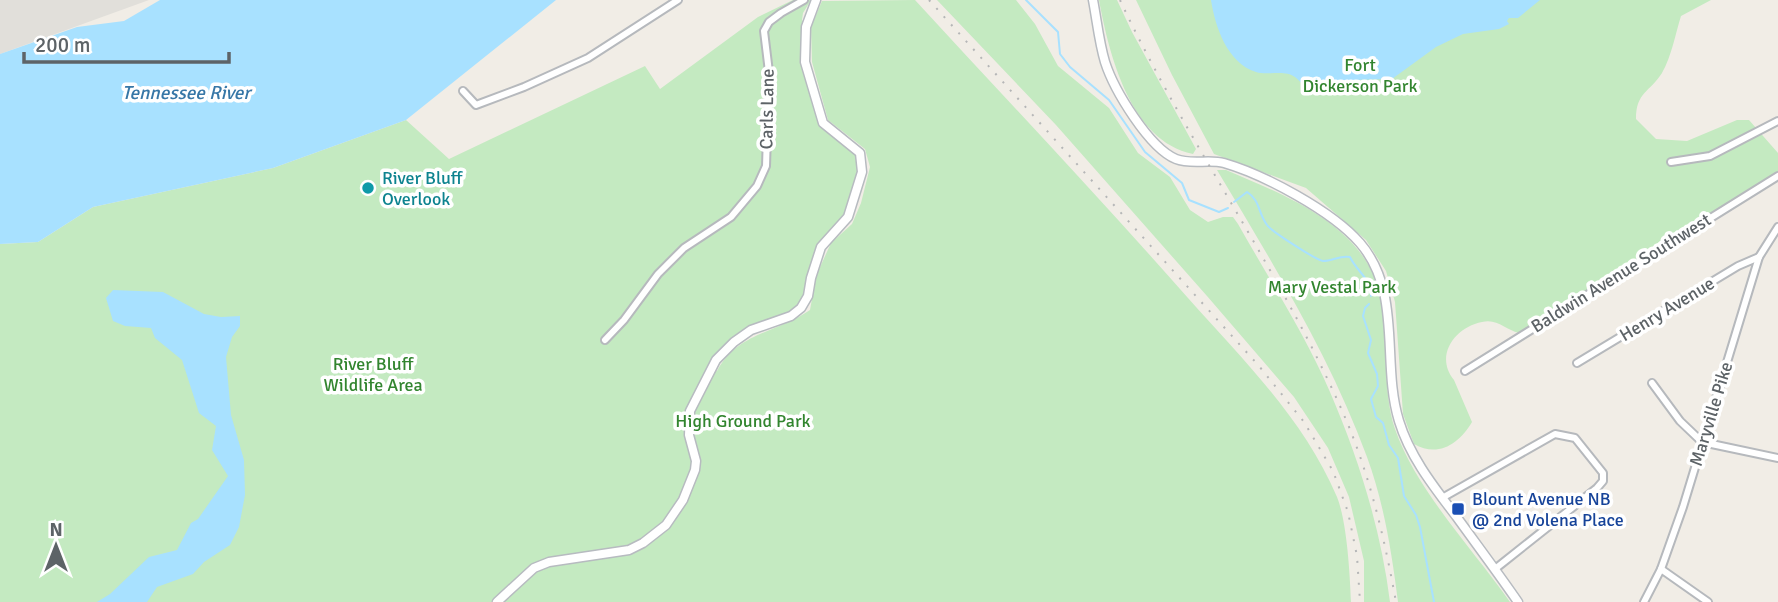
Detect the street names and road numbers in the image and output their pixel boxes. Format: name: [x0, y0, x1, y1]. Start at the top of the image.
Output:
street label: Carls Lane: [755, 68, 779, 150]
street label: Baldwin Avenue Southwest: [1527, 209, 1715, 337]
street label: Henry Avenue: [1616, 272, 1718, 346]
street label: Maryville Pike: [1685, 359, 1737, 469]

